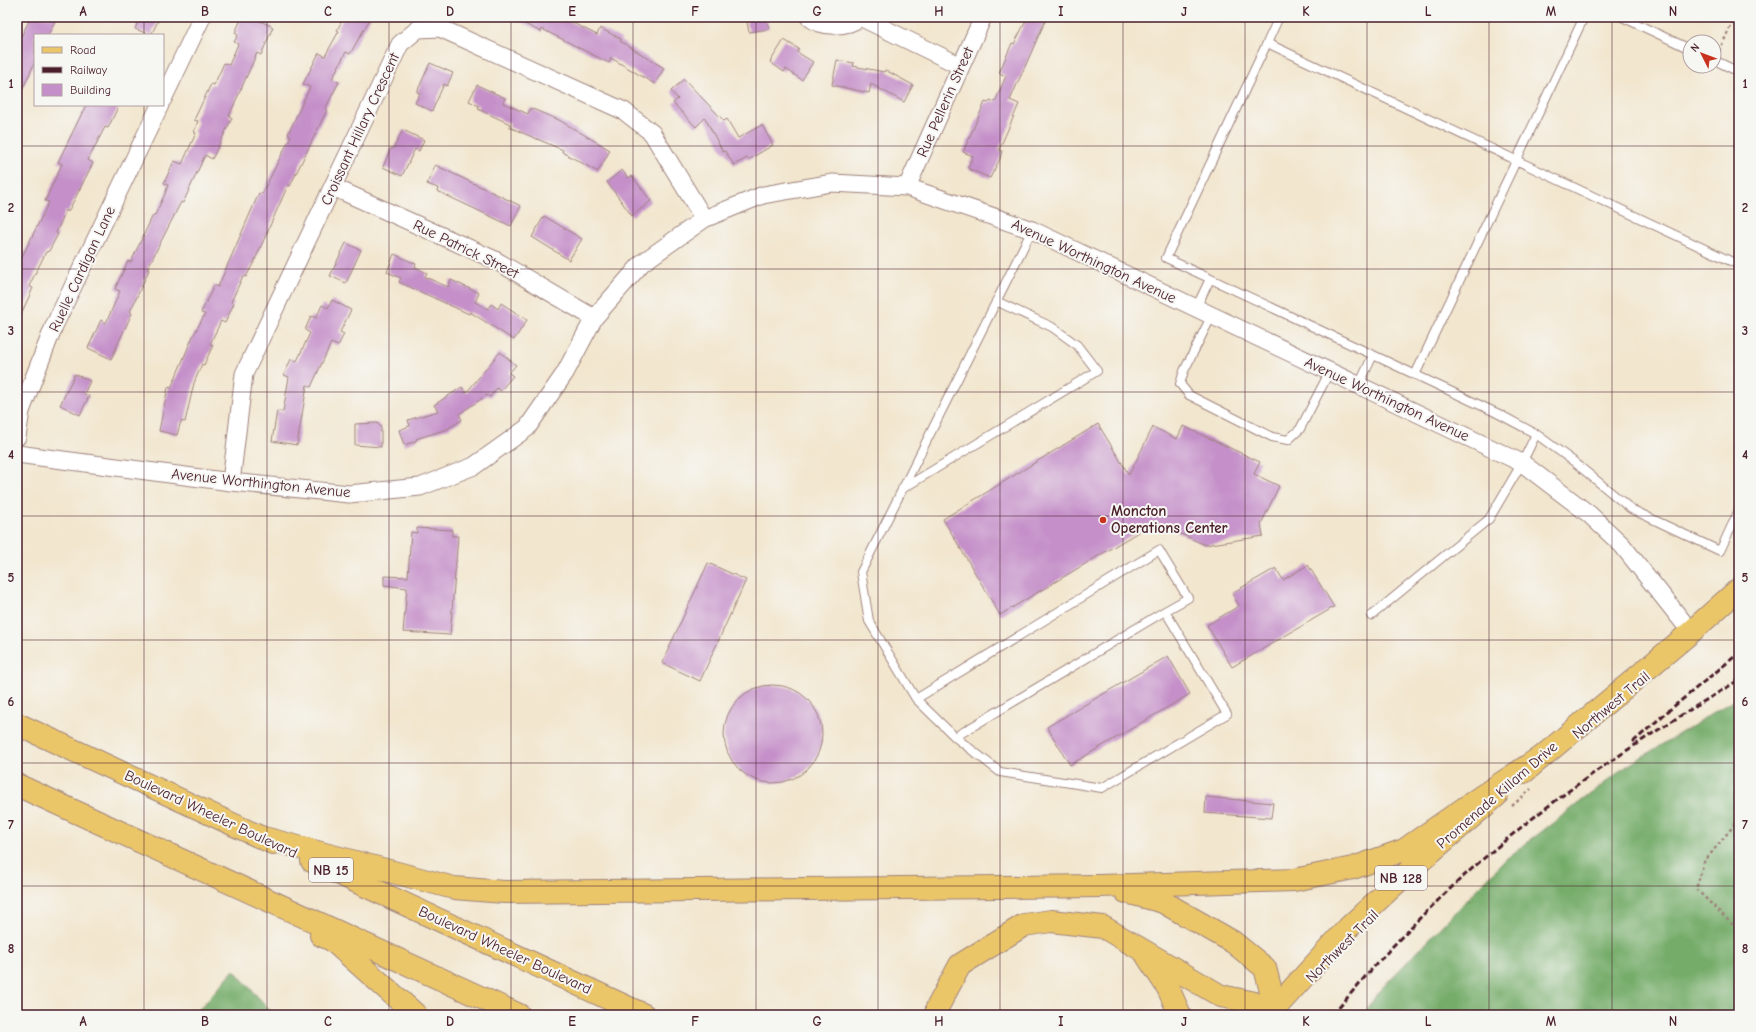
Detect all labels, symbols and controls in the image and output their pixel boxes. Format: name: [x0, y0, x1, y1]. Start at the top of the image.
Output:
text: A: [79, 4, 87, 19]
text: B: [201, 4, 209, 19]
text: C: [324, 4, 332, 19]
text: D: [446, 4, 454, 19]
text: E: [568, 4, 576, 19]
text: F: [691, 4, 699, 19]
text: G: [812, 4, 822, 19]
text: H: [934, 4, 944, 19]
text: I: [1058, 4, 1064, 19]
text: J: [1181, 4, 1187, 19]
text: K: [1302, 4, 1310, 19]
text: L: [1425, 4, 1432, 19]
text: M: [1546, 4, 1557, 19]
text: N: [1669, 4, 1677, 19]
legend: [34, 34, 164, 106]
north arrow: [1682, 34, 1722, 74]
text: N: [1688, 41, 1702, 55]
text: Road: [70, 43, 96, 57]
street label: Rue Pellerin Street: [913, 43, 978, 160]
street label: Croissant Hillary Crescent: [317, 49, 404, 208]
text: Railway: [70, 63, 108, 77]
text: 1: [8, 76, 14, 91]
text: 1: [1742, 76, 1748, 91]
text: Building: [70, 83, 111, 97]
text: 2: [8, 200, 14, 215]
text: 2: [1742, 200, 1748, 215]
street label: Ruelle Cardigan Lane: [45, 203, 119, 335]
street label: Avenue Worthington Avenue: [1009, 215, 1180, 307]
street label: Rue Patrick Street: [410, 216, 522, 283]
text: 3: [8, 323, 14, 338]
text: 3: [1742, 323, 1748, 338]
street label: Avenue Worthington Avenue: [1302, 353, 1473, 445]
text: 4: [8, 447, 14, 462]
text: 4: [1742, 447, 1748, 462]
street label: Avenue Worthington Avenue: [171, 465, 352, 501]
place label: Moncton Operations Center: [1111, 502, 1228, 537]
marker: Moncton Operations Center: [1098, 515, 1108, 525]
text: 5: [8, 570, 15, 585]
text: 5: [1742, 570, 1749, 585]
street label: Northwest Trail: [1569, 667, 1653, 743]
text: 6: [8, 694, 15, 709]
text: 6: [1742, 694, 1749, 709]
street label: Promenade Killam Drive: [1433, 737, 1561, 852]
street label: Boulevard Wheeler Boulevard: [122, 766, 300, 862]
text: 7: [8, 817, 14, 832]
text: 7: [1742, 817, 1748, 832]
road number: NB 15: [309, 858, 353, 882]
road number: NB 128: [1375, 866, 1427, 890]
street label: Boulevard Wheeler Boulevard: [416, 902, 594, 998]
street label: Northwest Trail: [1302, 906, 1382, 986]
text: 8: [8, 941, 14, 956]
text: 8: [1742, 941, 1748, 956]
text: A: [79, 1014, 87, 1029]
text: B: [201, 1014, 209, 1029]
text: C: [324, 1014, 332, 1029]
text: D: [446, 1014, 454, 1029]
text: E: [568, 1014, 576, 1029]
text: F: [691, 1014, 699, 1029]
text: G: [812, 1014, 822, 1029]
text: H: [934, 1014, 944, 1029]
text: I: [1058, 1014, 1064, 1029]
text: J: [1181, 1014, 1187, 1029]
text: K: [1302, 1014, 1310, 1029]
text: L: [1425, 1014, 1432, 1029]
text: M: [1546, 1014, 1557, 1029]
text: N: [1669, 1014, 1677, 1029]

